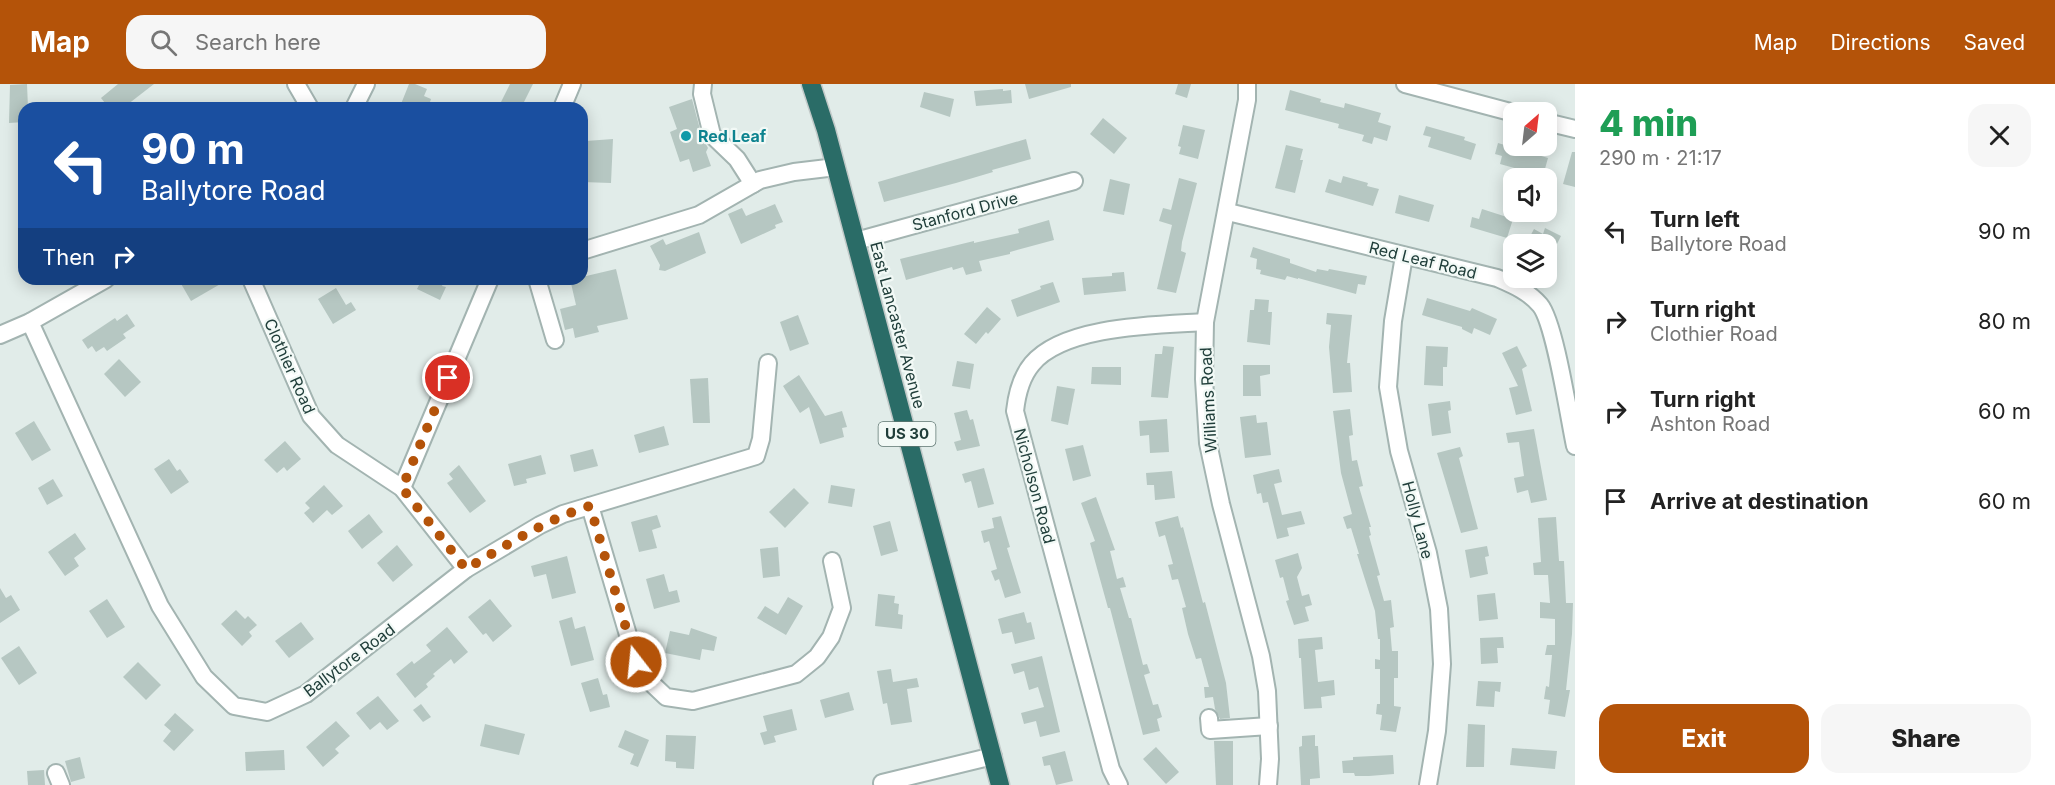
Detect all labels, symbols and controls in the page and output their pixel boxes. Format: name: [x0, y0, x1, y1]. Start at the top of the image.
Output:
search box: [126, 15, 546, 69]
text: Map: [30, 25, 90, 59]
icon: search: [147, 26, 180, 59]
text: Search here: [195, 29, 321, 55]
text: Map: [1754, 30, 1797, 55]
text: Directions: [1830, 30, 1931, 55]
text: Saved: [1964, 30, 2025, 55]
text: 4 min: [1599, 101, 1698, 145]
north arrow: [1503, 102, 1557, 156]
map controls: [1503, 102, 1557, 288]
button: close: [1968, 104, 2031, 167]
text: 90 m: [141, 123, 245, 174]
icon: left: [42, 126, 120, 204]
place label: Red Leaf: [698, 126, 767, 146]
marker: Red Leaf: [679, 129, 693, 143]
text: 290 m · 21:17: [1599, 146, 1722, 170]
button: sound: [1503, 168, 1557, 222]
text: Ballytore Road: [141, 174, 326, 207]
street label: Stanford Drive: [910, 187, 1020, 235]
text: Turn left: [1650, 206, 1740, 232]
icon: left: [1599, 215, 1632, 248]
text: 90 m: [1978, 218, 2031, 244]
text: Ballytore Road: [1650, 232, 1787, 256]
button: layers: [1503, 234, 1557, 288]
street label: Red Leaf Road: [1367, 237, 1479, 283]
street label: East Lancaster Avenue: [866, 239, 930, 411]
icon: right: [107, 240, 140, 273]
text: Then: [42, 244, 95, 270]
text: Turn right: [1650, 296, 1756, 322]
icon: right: [1599, 305, 1632, 338]
text: 80 m: [1978, 308, 2031, 334]
street label: Clothier Road: [260, 315, 320, 417]
text: Clothier Road: [1650, 322, 1778, 346]
street label: Williams Road: [1195, 347, 1221, 453]
pin: [422, 352, 473, 403]
icon: arrive: [431, 361, 464, 394]
text: Turn right: [1650, 386, 1756, 412]
icon: right: [1599, 395, 1632, 428]
text: 60 m: [1978, 398, 2031, 424]
text: Ashton Road: [1650, 412, 1770, 436]
road number: US 30: [878, 422, 936, 446]
street label: Nicholson Road: [1010, 426, 1060, 546]
street label: Holly Lane: [1398, 479, 1438, 561]
icon: arrive: [1599, 485, 1632, 518]
text: Arrive at destination: [1650, 488, 1869, 514]
text: 60 m: [1978, 488, 2031, 514]
street label: Ballytore Road: [299, 619, 399, 701]
position arrow: [604, 630, 668, 694]
button: Exit: [1599, 704, 1809, 773]
button: Share: [1821, 704, 2031, 773]

